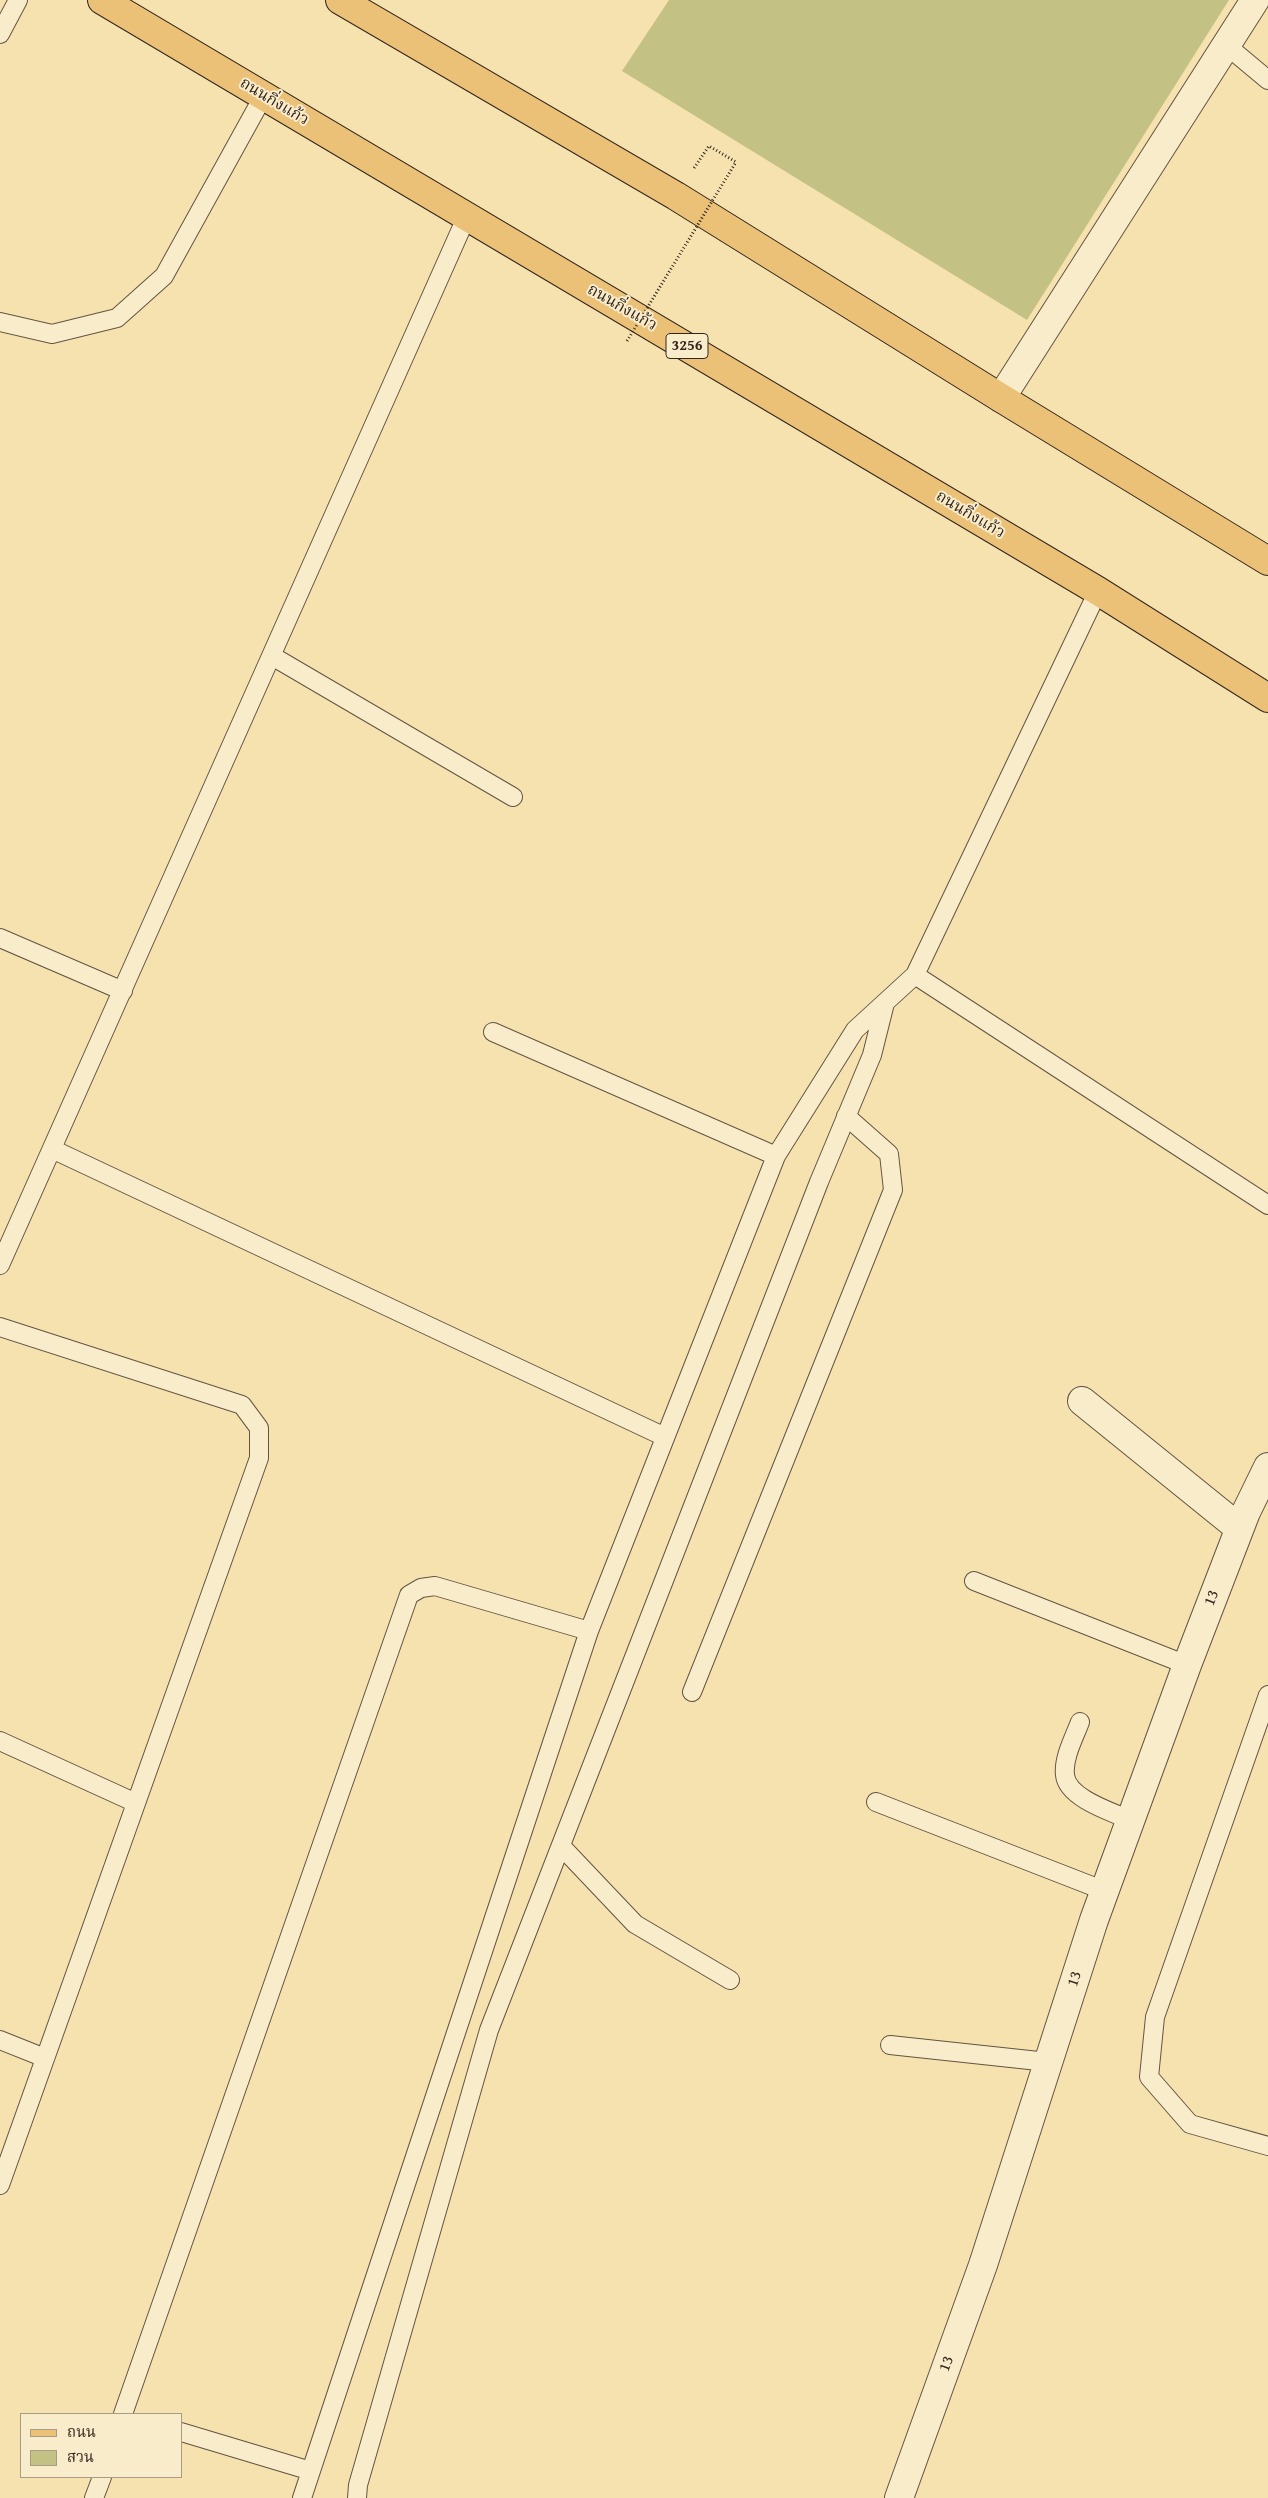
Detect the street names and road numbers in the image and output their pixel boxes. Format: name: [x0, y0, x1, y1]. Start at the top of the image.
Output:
street label: ถนนกิ่งแก้ว: [236, 74, 312, 130]
street label: ถนนกิ่งแก้ว: [584, 280, 660, 336]
road number: 3256: [666, 334, 708, 358]
street label: ถนนกิ่งแก้ว: [932, 487, 1008, 543]
street label: 13: [1200, 1587, 1224, 1609]
street label: 13: [1063, 1969, 1087, 1989]
street label: 13: [935, 2353, 959, 2375]

